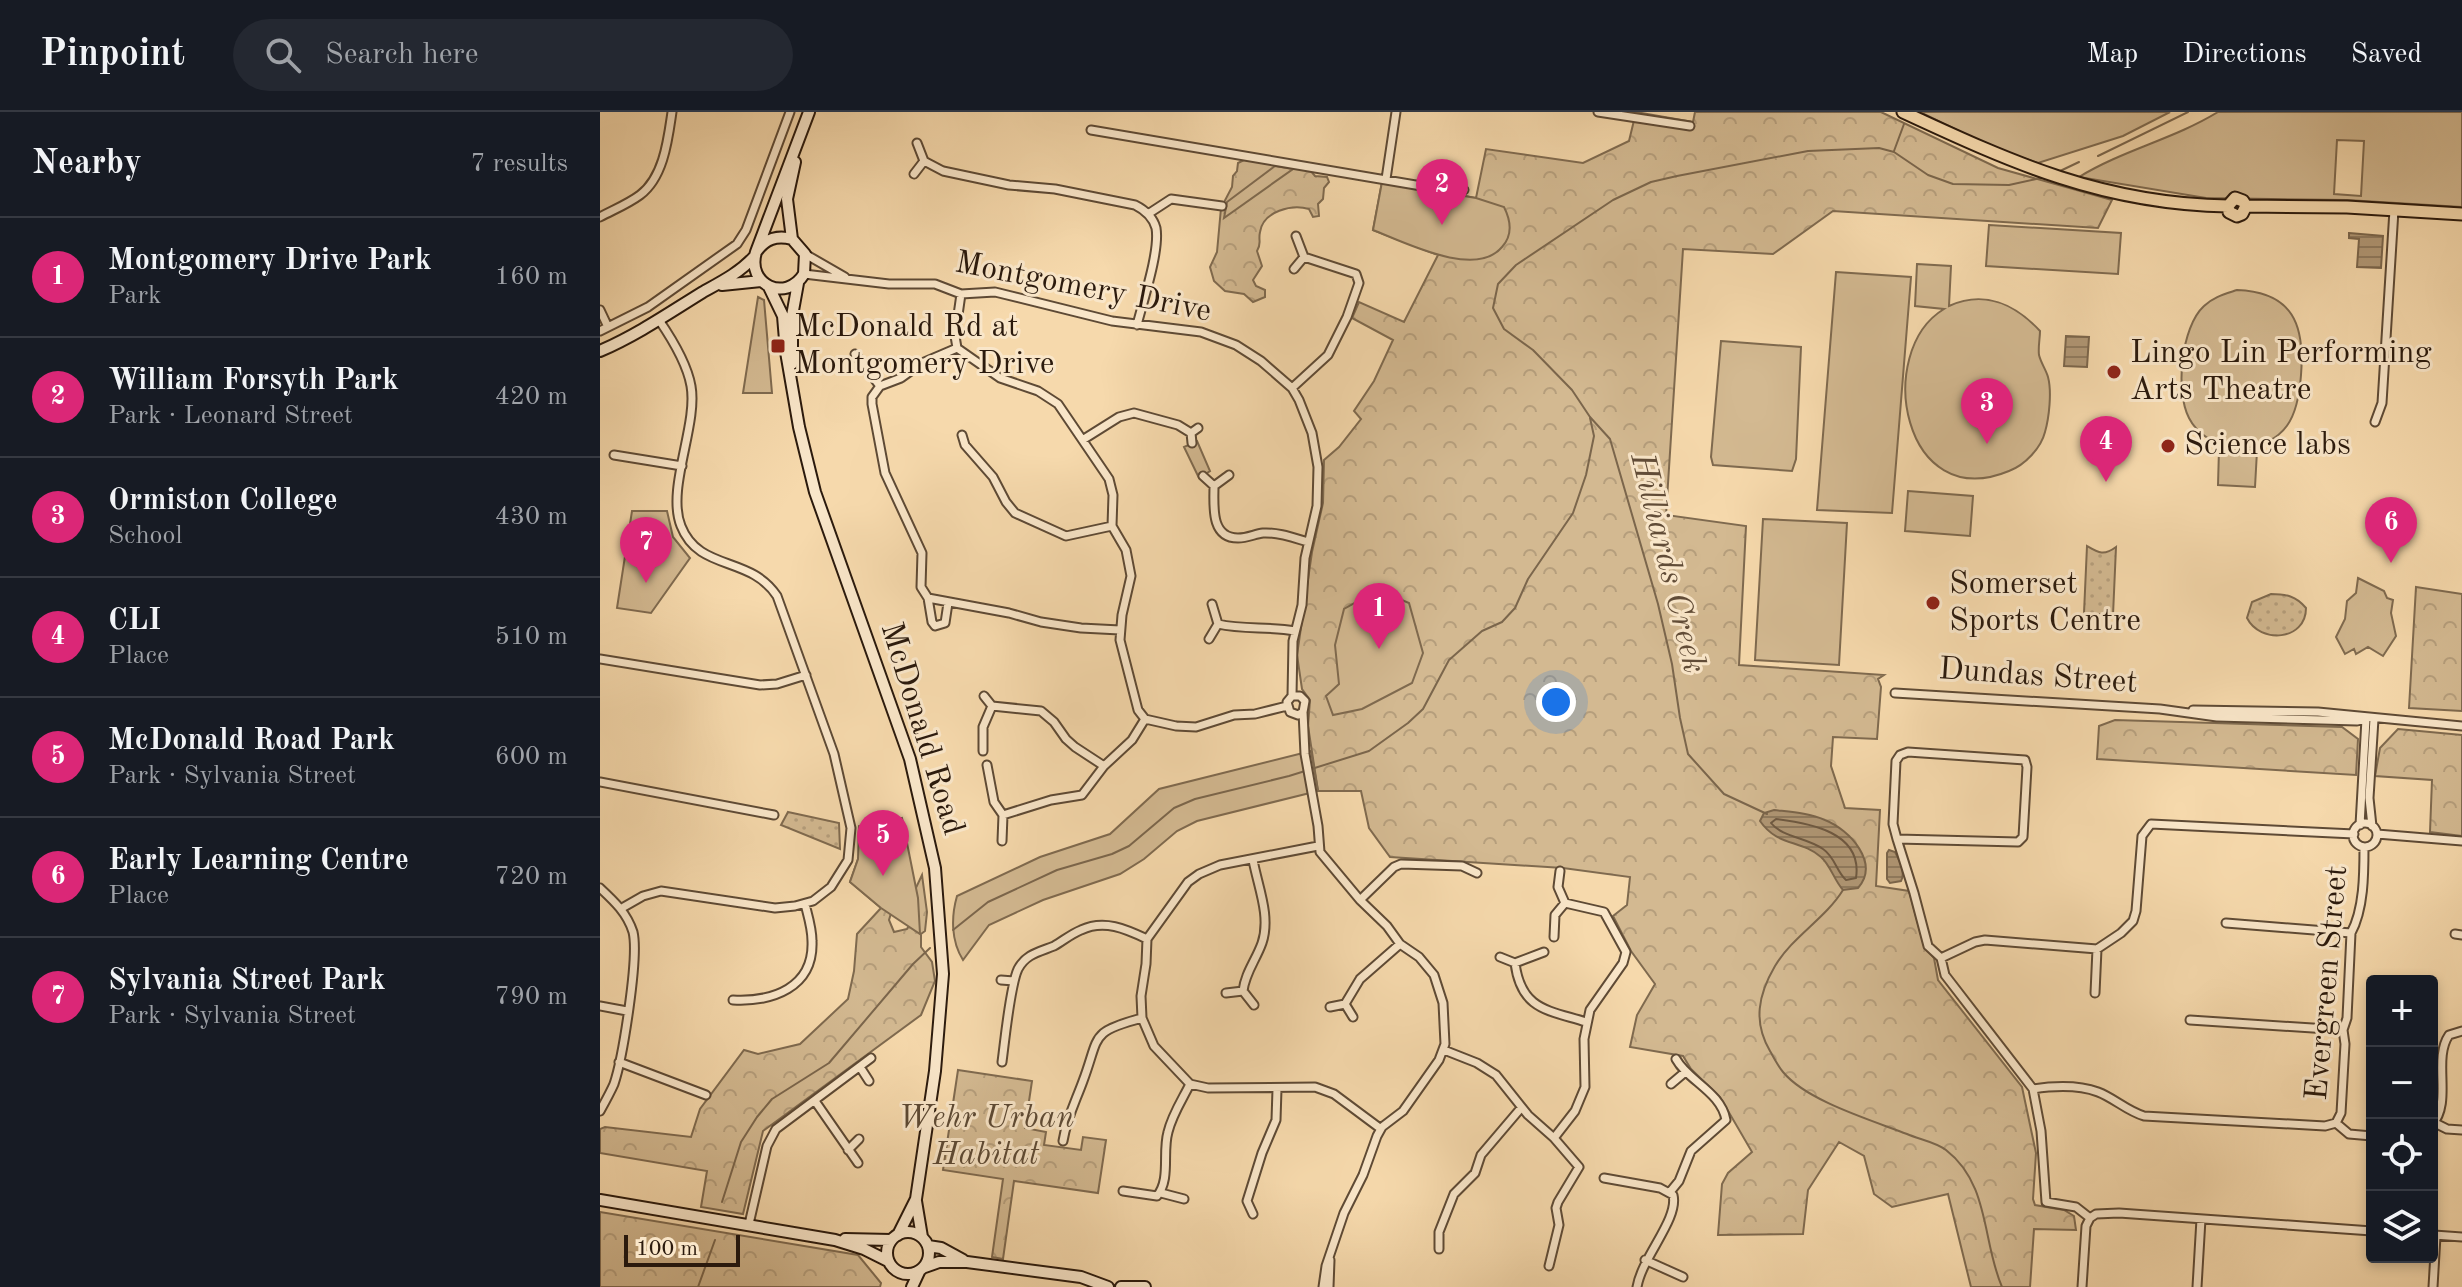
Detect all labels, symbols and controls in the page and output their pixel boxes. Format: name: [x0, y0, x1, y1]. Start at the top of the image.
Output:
search box: [233, 19, 793, 91]
icon: search: [261, 33, 305, 77]
text: Pinpoint: [40, 36, 185, 74]
text: Search here: [325, 40, 479, 70]
text: Map: [2086, 41, 2138, 69]
text: Directions: [2182, 41, 2307, 69]
text: Saved: [2351, 41, 2422, 69]
text: Nearby: [32, 147, 142, 181]
text: 7 results: [470, 151, 568, 177]
pin: 2: [1416, 159, 1468, 225]
text: Montgomery Drive Park: [108, 246, 432, 276]
street label: Montgomery Drive: [952, 247, 1214, 329]
text: 1: [50, 264, 66, 290]
text: 160 m: [495, 264, 568, 290]
text: Park: [108, 283, 162, 309]
place label: McDonald Rd at Montgomery Drive: [794, 312, 1054, 381]
marker: McDonald Rd at Montgomery Drive: [769, 337, 787, 355]
place label: Lingo Lin Performing Arts Theatre: [2130, 338, 2432, 407]
marker: Lingo Lin Performing Arts Theatre: [2105, 363, 2123, 381]
text: William Forsyth Park: [108, 366, 399, 396]
pin: 3: [1961, 378, 2013, 444]
text: 2: [50, 384, 66, 410]
text: 420 m: [495, 384, 568, 410]
text: Park · Leonard Street: [108, 403, 353, 429]
pin: 4: [2080, 416, 2132, 482]
place label: Science labs: [2184, 430, 2351, 462]
marker: Science labs: [2159, 437, 2177, 455]
water label: Hilliards Creek: [1623, 448, 1711, 677]
text: Ormiston College: [108, 486, 338, 516]
pin: 6: [2365, 497, 2417, 563]
text: 3: [50, 504, 66, 530]
text: 430 m: [495, 504, 568, 530]
pin: 7: [620, 517, 672, 583]
text: School: [108, 523, 182, 549]
place label: Somerset Sports Centre: [1949, 569, 2141, 638]
pin: 1: [1353, 583, 1405, 649]
marker: Somerset Sports Centre: [1924, 594, 1942, 612]
text: CLI: [108, 606, 161, 636]
street label: McDonald Road: [873, 619, 969, 839]
text: 4: [50, 624, 66, 650]
text: 510 m: [495, 624, 568, 650]
text: Place: [108, 643, 169, 669]
street label: Dundas Street: [1937, 654, 2139, 700]
your location: [1536, 682, 1576, 722]
text: McDonald Road Park: [108, 726, 395, 756]
text: 5: [50, 744, 66, 770]
text: 600 m: [495, 744, 568, 770]
text: Park · Sylvania Street: [108, 763, 356, 789]
pin: 5: [857, 810, 909, 876]
text: Early Learning Centre: [108, 846, 409, 876]
text: 6: [50, 864, 66, 890]
text: 720 m: [495, 864, 568, 890]
street label: Evergreen Street: [2302, 864, 2354, 1102]
text: Place: [108, 883, 169, 909]
text: Sylvania Street Park: [108, 966, 386, 996]
map controls: [2366, 975, 2438, 1263]
button: +: [2366, 975, 2438, 1047]
text: 7: [50, 984, 66, 1010]
text: 790 m: [495, 984, 568, 1010]
text: Park · Sylvania Street: [108, 1003, 356, 1029]
button: −: [2366, 1047, 2438, 1119]
park label: Wehr Urban Habitat: [898, 1103, 1074, 1172]
button: locate: [2366, 1119, 2438, 1191]
button: layers: [2366, 1191, 2438, 1263]
scale bar: [624, 1231, 740, 1267]
text: 100 m: [636, 1238, 698, 1260]

